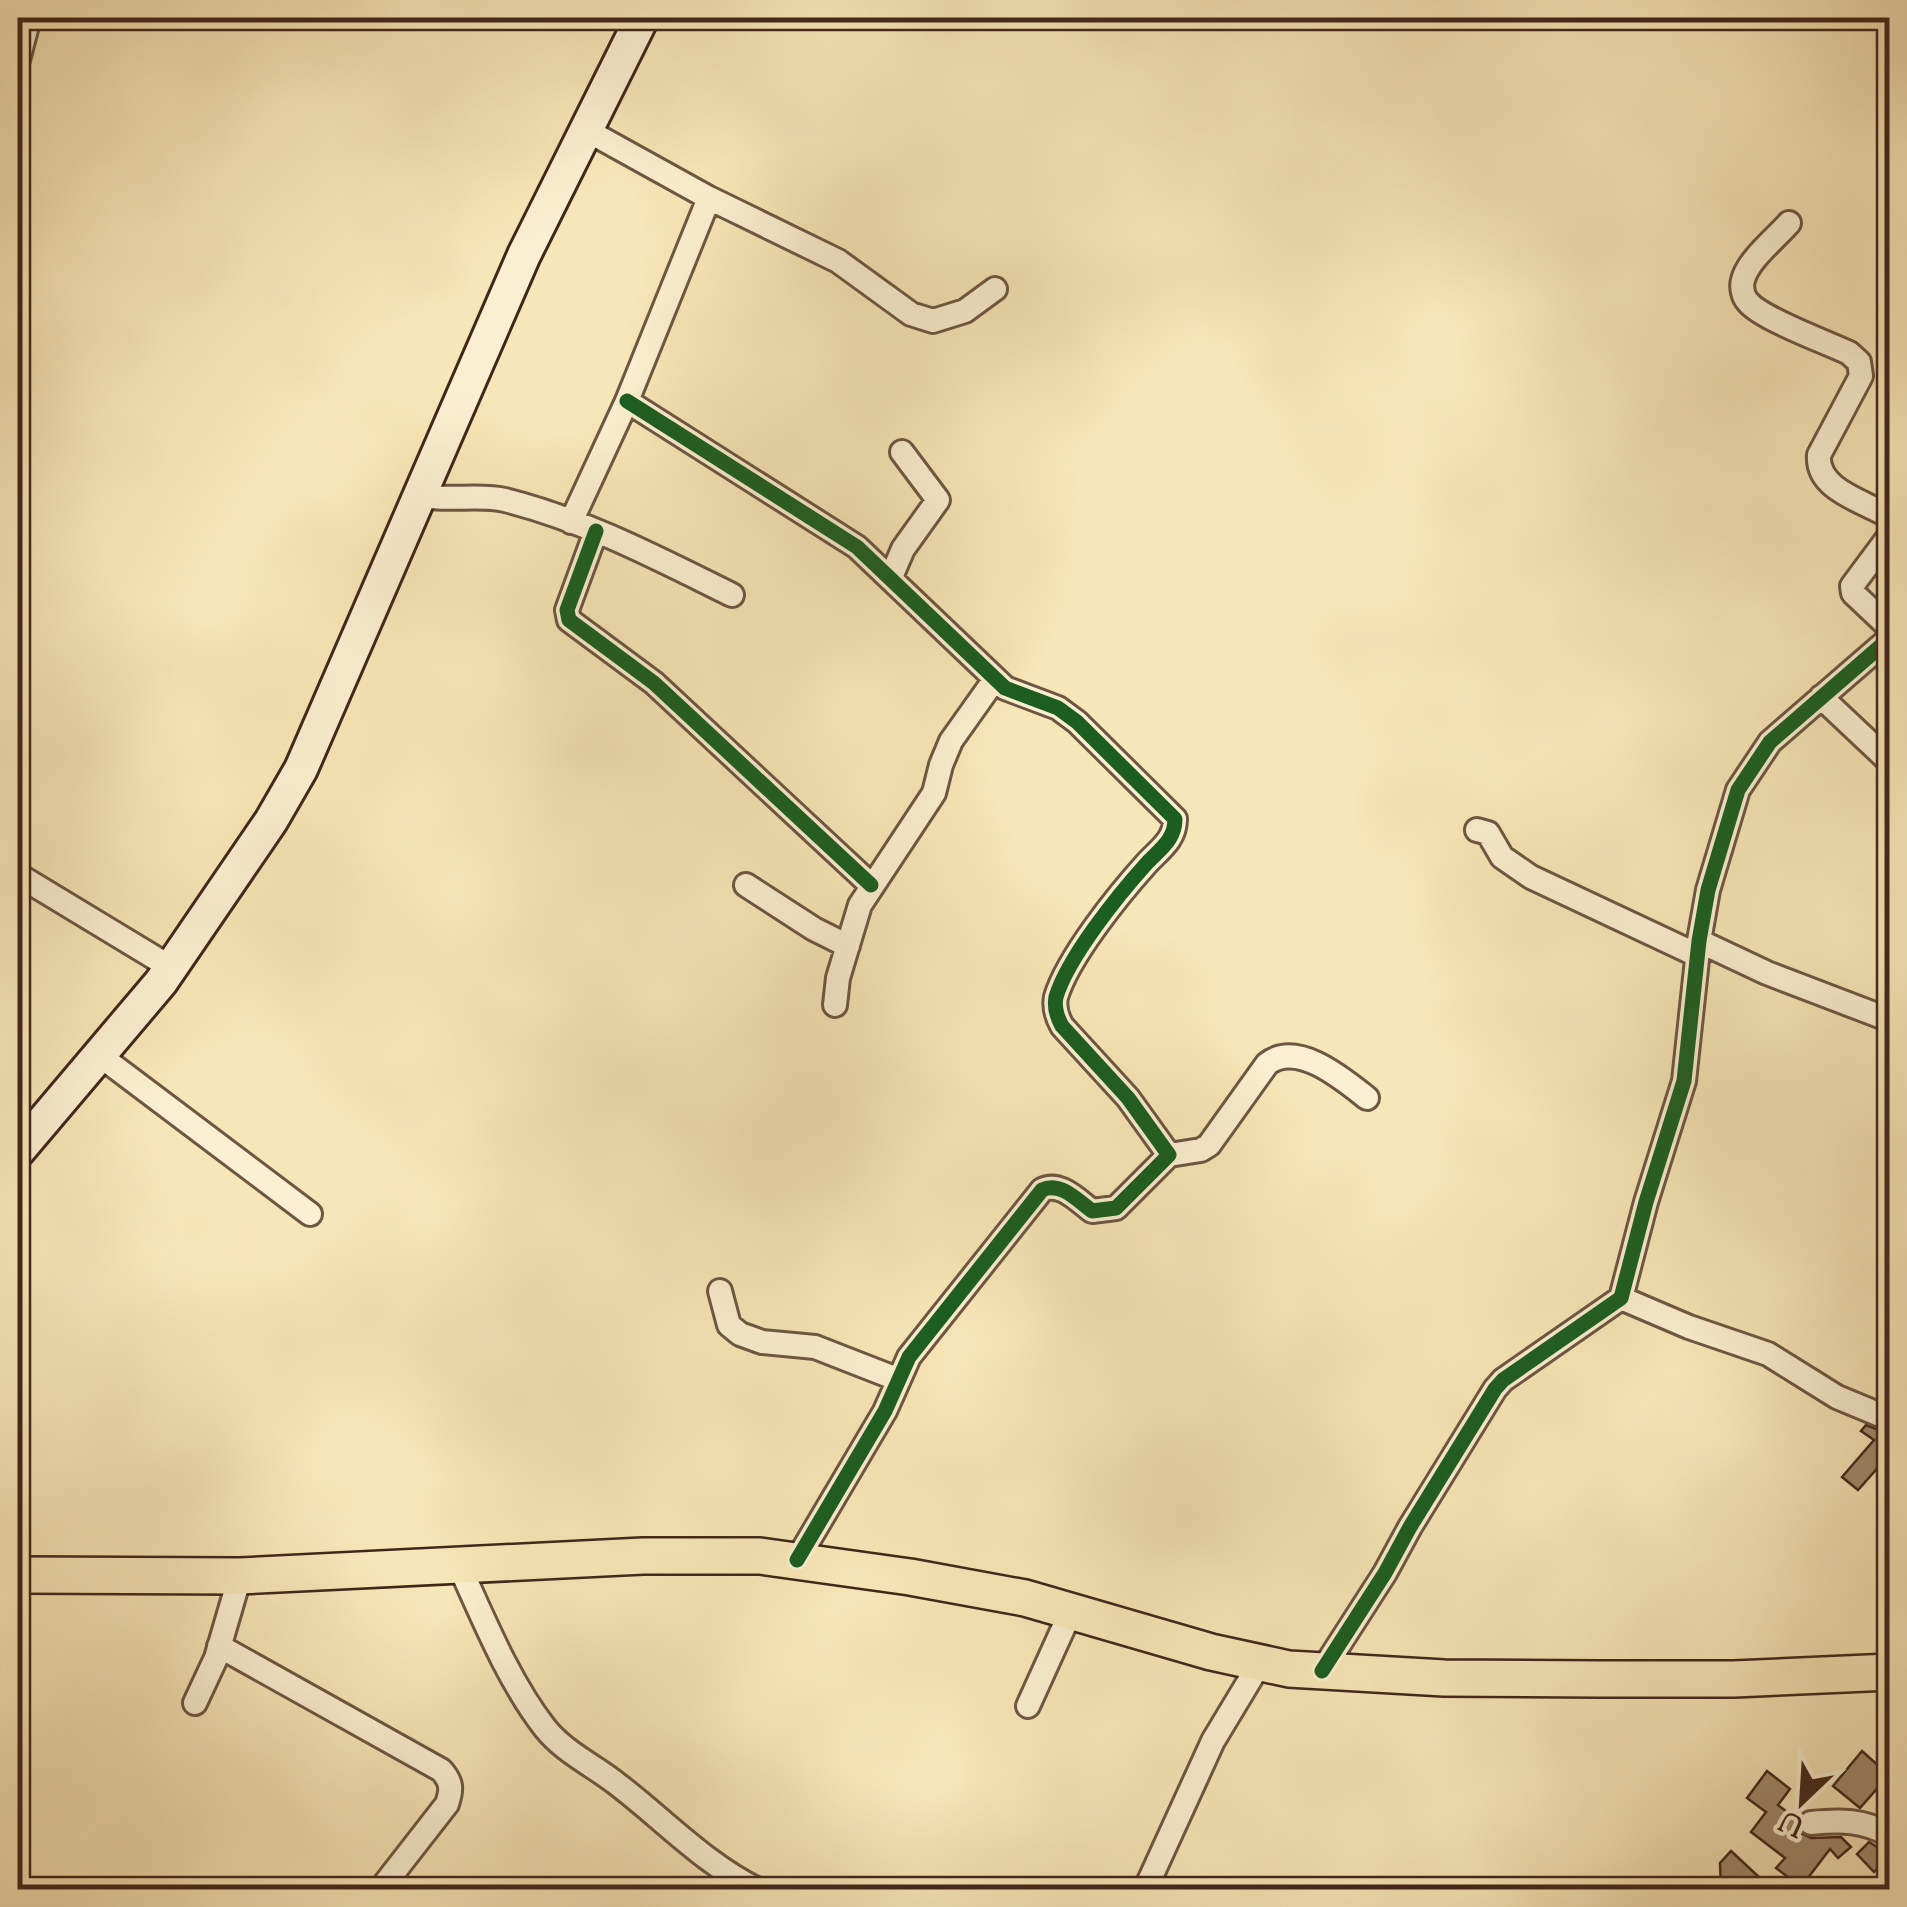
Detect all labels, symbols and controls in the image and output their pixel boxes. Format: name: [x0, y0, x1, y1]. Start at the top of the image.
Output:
north arrow: [1752, 1752, 1852, 1852]
text: U: [1774, 1799, 1811, 1845]

